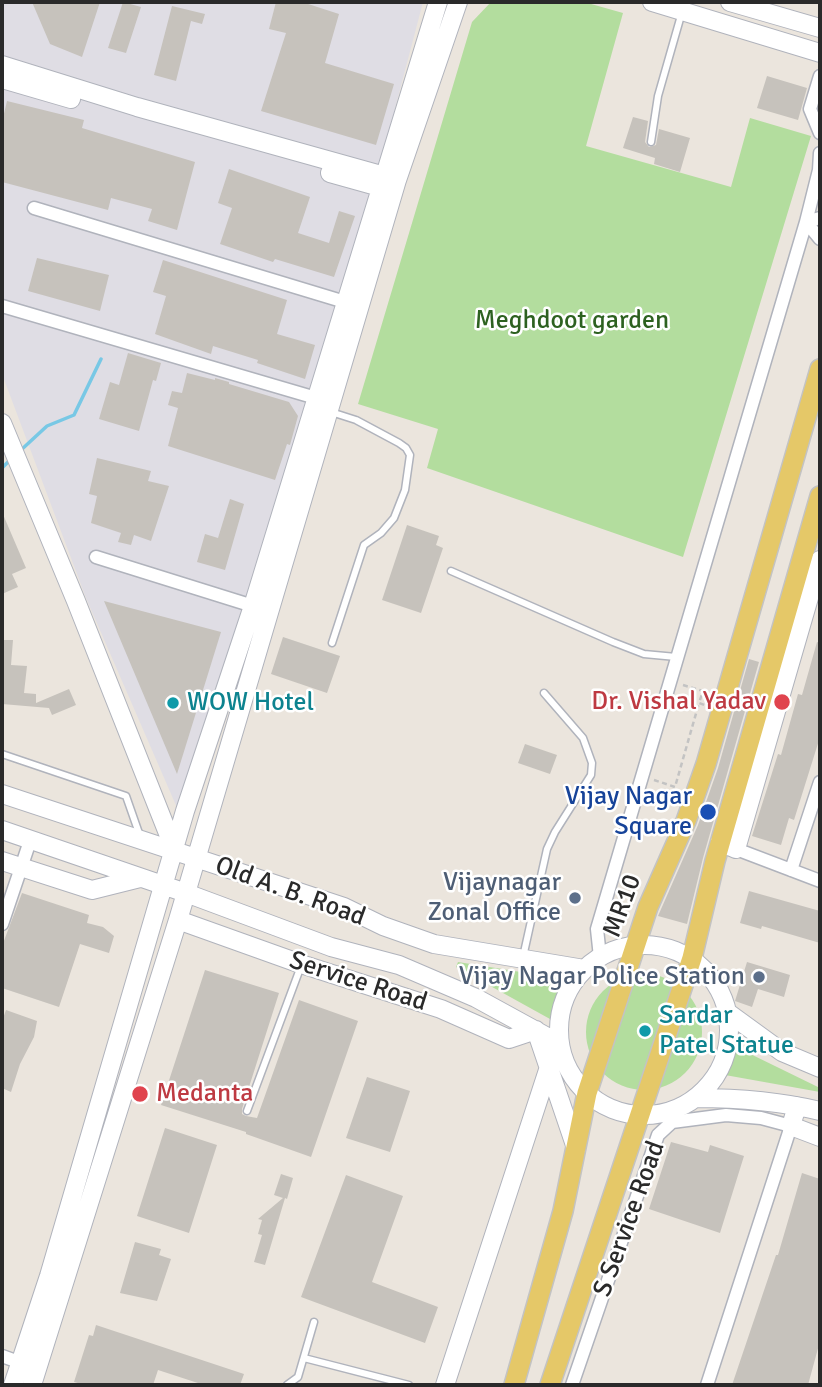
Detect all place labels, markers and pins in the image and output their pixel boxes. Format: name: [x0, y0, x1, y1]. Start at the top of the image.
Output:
place label: Dr. Vishal Yadav: [591, 686, 766, 718]
place label: WOW Hotel: [187, 687, 314, 719]
marker: Dr. Vishal Yadav: [772, 692, 792, 712]
marker: WOW Hotel: [165, 695, 181, 711]
place label: Vijay Nagar Square: [565, 781, 692, 842]
marker: Vijay Nagar Square: [698, 802, 718, 822]
place label: Vijaynagar Zonal Office: [427, 867, 561, 928]
marker: Vijaynagar Zonal Office: [567, 890, 583, 906]
place label: Vijay Nagar Police Station: [459, 961, 745, 993]
marker: Vijay Nagar Police Station: [751, 969, 767, 985]
place label: Sardar Patel Statue: [659, 1000, 794, 1062]
marker: Sardar Patel Statue: [637, 1023, 653, 1039]
place label: Medanta: [156, 1078, 253, 1110]
marker: Medanta: [130, 1084, 150, 1104]

